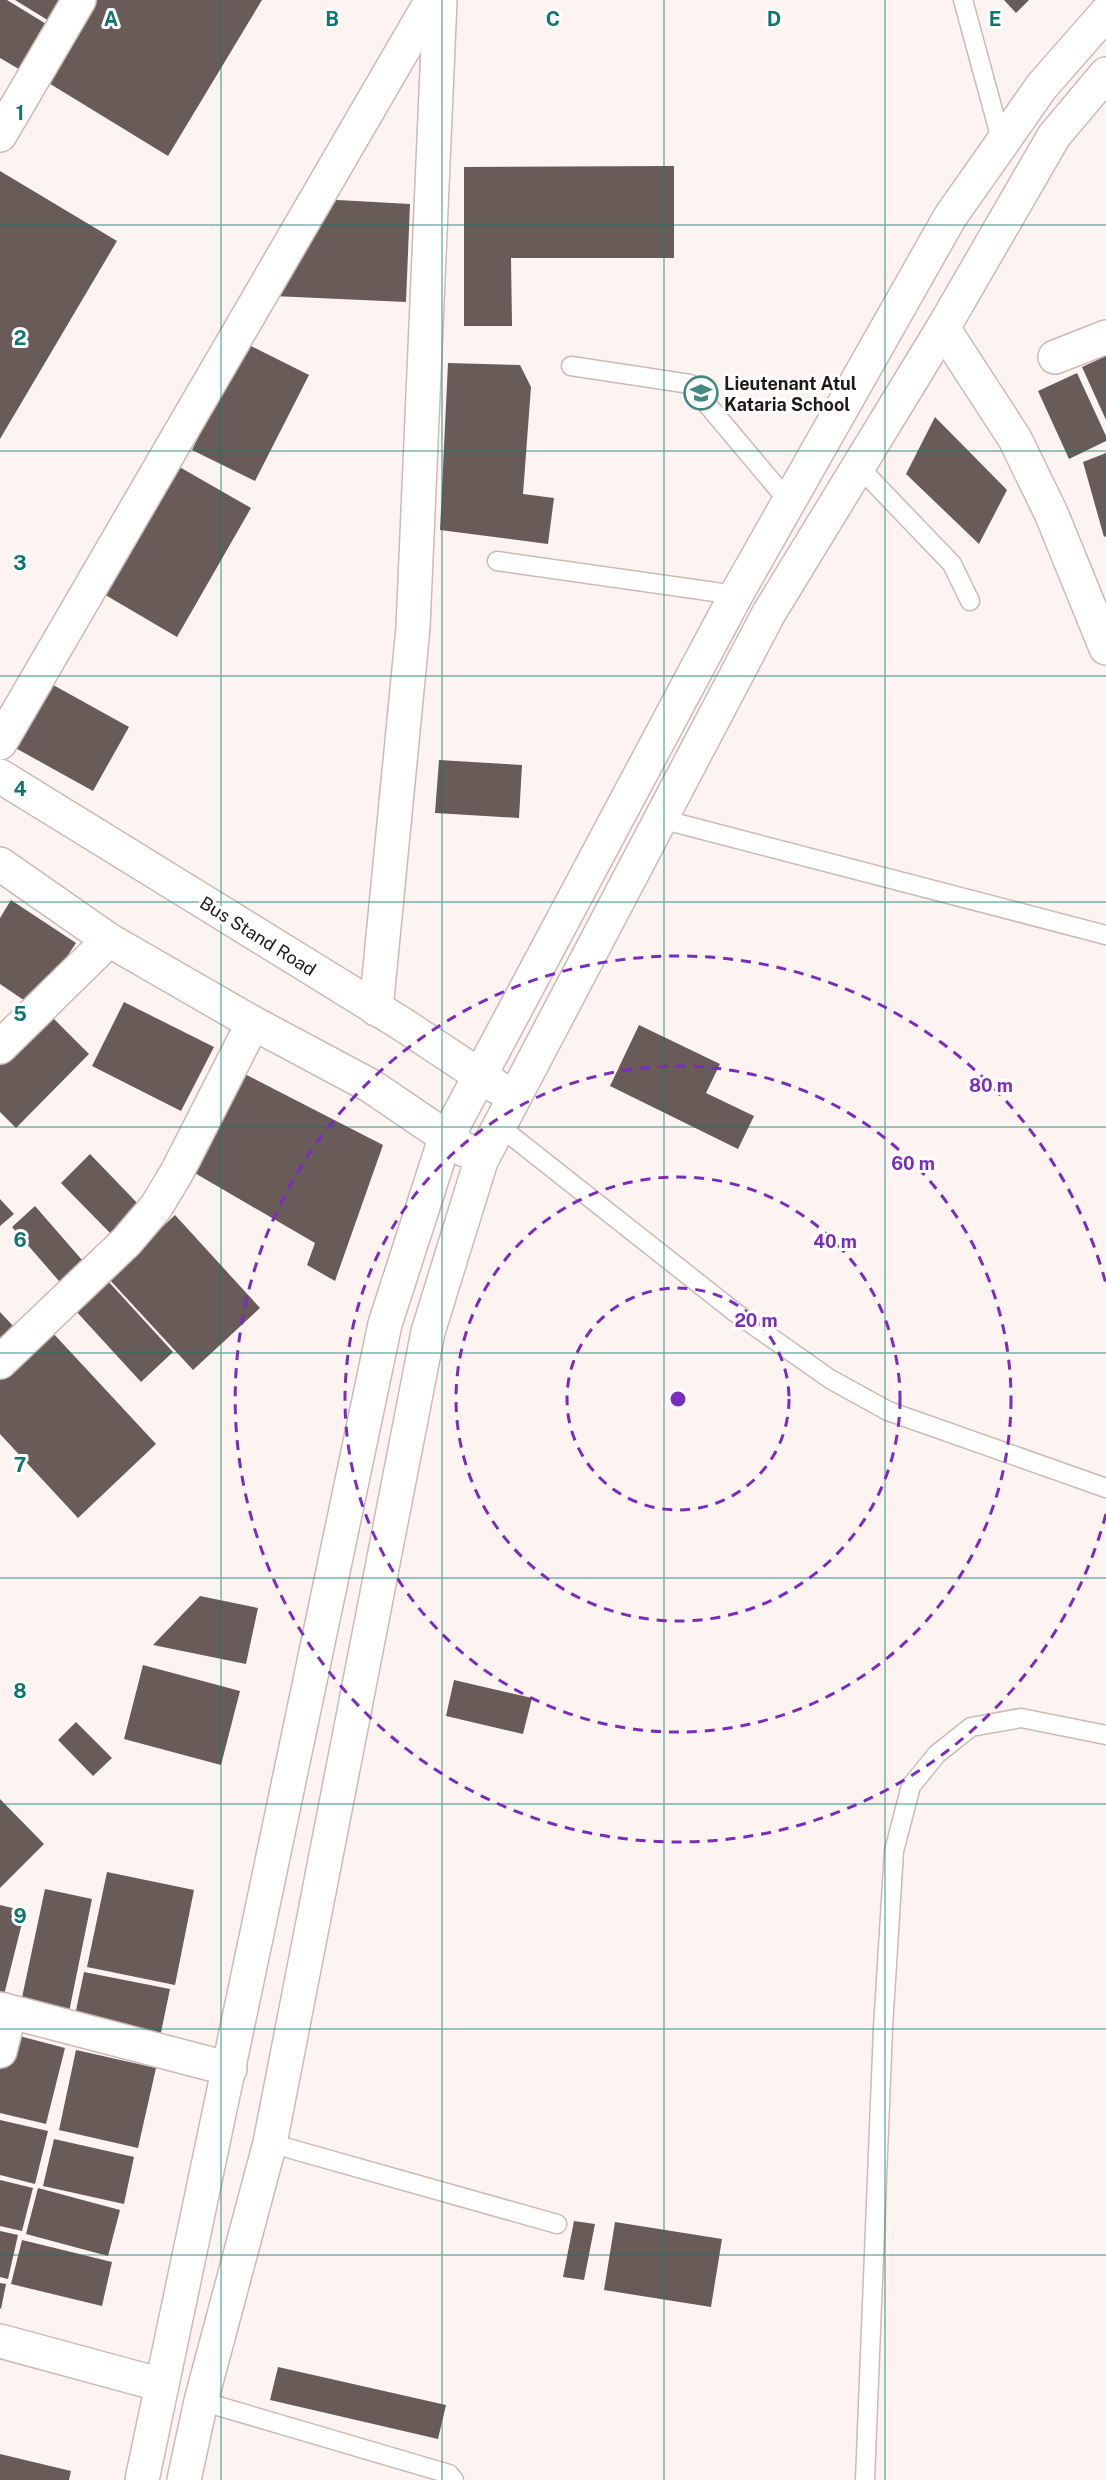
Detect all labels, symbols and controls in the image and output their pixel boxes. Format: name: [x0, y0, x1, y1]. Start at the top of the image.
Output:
text: A: [104, 7, 118, 31]
text: B: [325, 7, 339, 31]
text: C: [546, 7, 560, 31]
text: D: [767, 7, 781, 31]
text: E: [989, 7, 1001, 31]
text: 1: [16, 101, 24, 125]
text: 2: [14, 326, 26, 350]
place label: Lieutenant Atul Kataria School: [724, 373, 857, 415]
school or university icon: Lieutenant Atul Kataria School: [683, 375, 719, 411]
text: 3: [13, 551, 27, 575]
text: 4: [13, 777, 27, 801]
street label: Bus Stand Road: [196, 892, 320, 980]
text: 5: [13, 1002, 27, 1026]
text: 80 m: [969, 1075, 1013, 1096]
text: 60 m: [891, 1153, 935, 1174]
text: 6: [13, 1228, 27, 1252]
text: 40 m: [813, 1231, 857, 1252]
text: 20 m: [734, 1310, 778, 1331]
centre of rings: [668, 1389, 688, 1409]
text: 7: [14, 1453, 26, 1477]
text: 8: [13, 1679, 27, 1703]
text: 9: [13, 1904, 27, 1928]

